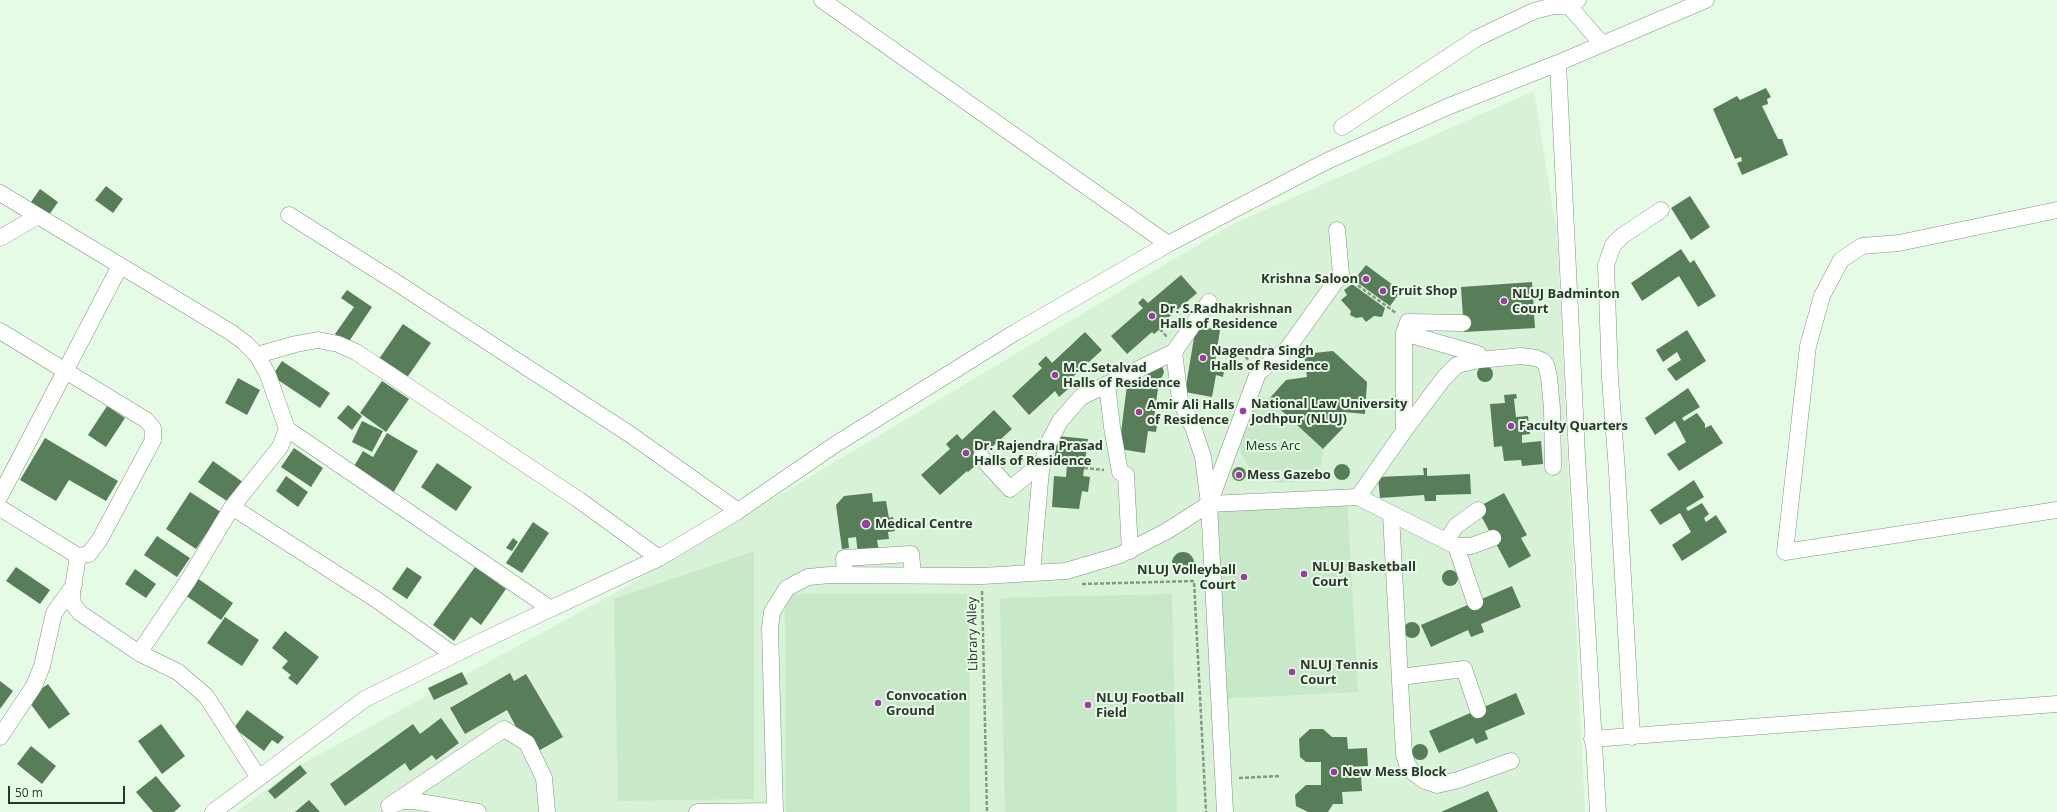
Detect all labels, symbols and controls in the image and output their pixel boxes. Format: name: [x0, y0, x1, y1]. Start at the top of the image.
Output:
place label: Krishna Saloon: [1261, 271, 1358, 287]
marker: Krishna Saloon: [1361, 274, 1371, 284]
place label: Fruit Shop: [1391, 283, 1458, 299]
marker: Fruit Shop: [1378, 286, 1388, 296]
place label: NLUJ Badminton Court: [1512, 286, 1620, 317]
marker: NLUJ Badminton Court: [1499, 296, 1509, 306]
place label: Dr. S.Radhakrishnan Halls of Residence: [1160, 301, 1292, 332]
marker: Dr. S.Radhakrishnan Halls of Residence: [1147, 311, 1157, 321]
place label: Nagendra Singh Halls of Residence: [1211, 343, 1329, 374]
marker: Nagendra Singh Halls of Residence: [1198, 353, 1208, 363]
place label: M.C.Setalvad Halls of Residence: [1063, 360, 1181, 391]
marker: M.C.Setalvad Halls of Residence: [1050, 370, 1060, 380]
place label: National Law University Jodhpur (NLUJ): [1251, 396, 1407, 427]
place label: Amir Ali Halls of Residence: [1147, 397, 1234, 428]
marker: National Law University Jodhpur (NLUJ): [1238, 406, 1248, 416]
marker: Amir Ali Halls of Residence: [1134, 407, 1144, 417]
place label: Faculty Quarters: [1519, 418, 1628, 434]
marker: Faculty Quarters: [1506, 421, 1516, 431]
place label: Dr. Rajendra Prasad Halls of Residence: [974, 438, 1103, 469]
park label: Mess Arc: [1246, 438, 1300, 454]
marker: Dr. Rajendra Prasad Halls of Residence: [961, 448, 971, 458]
place label: Mess Gazebo: [1247, 467, 1331, 483]
marker: Mess Gazebo: [1234, 470, 1244, 480]
place label: Medical Centre: [875, 516, 973, 532]
marker: Medical Centre: [860, 518, 872, 530]
place label: NLUJ Basketball Court: [1312, 559, 1416, 590]
place label: NLUJ Volleyball Court: [1137, 562, 1236, 593]
marker: NLUJ Basketball Court: [1299, 569, 1309, 579]
marker: NLUJ Volleyball Court: [1239, 572, 1249, 582]
street label: Library Alley: [965, 597, 981, 671]
place label: NLUJ Tennis Court: [1300, 657, 1378, 688]
marker: NLUJ Tennis Court: [1287, 667, 1297, 677]
place label: Convocation Ground: [886, 688, 967, 719]
place label: NLUJ Football Field: [1096, 690, 1184, 721]
marker: Convocation Ground: [873, 698, 883, 708]
marker: NLUJ Football Field: [1083, 700, 1093, 710]
place label: New Mess Block: [1342, 764, 1446, 780]
marker: New Mess Block: [1329, 767, 1339, 777]
scale bar: [10, 778, 127, 804]
text: 50 m: [15, 784, 43, 801]

